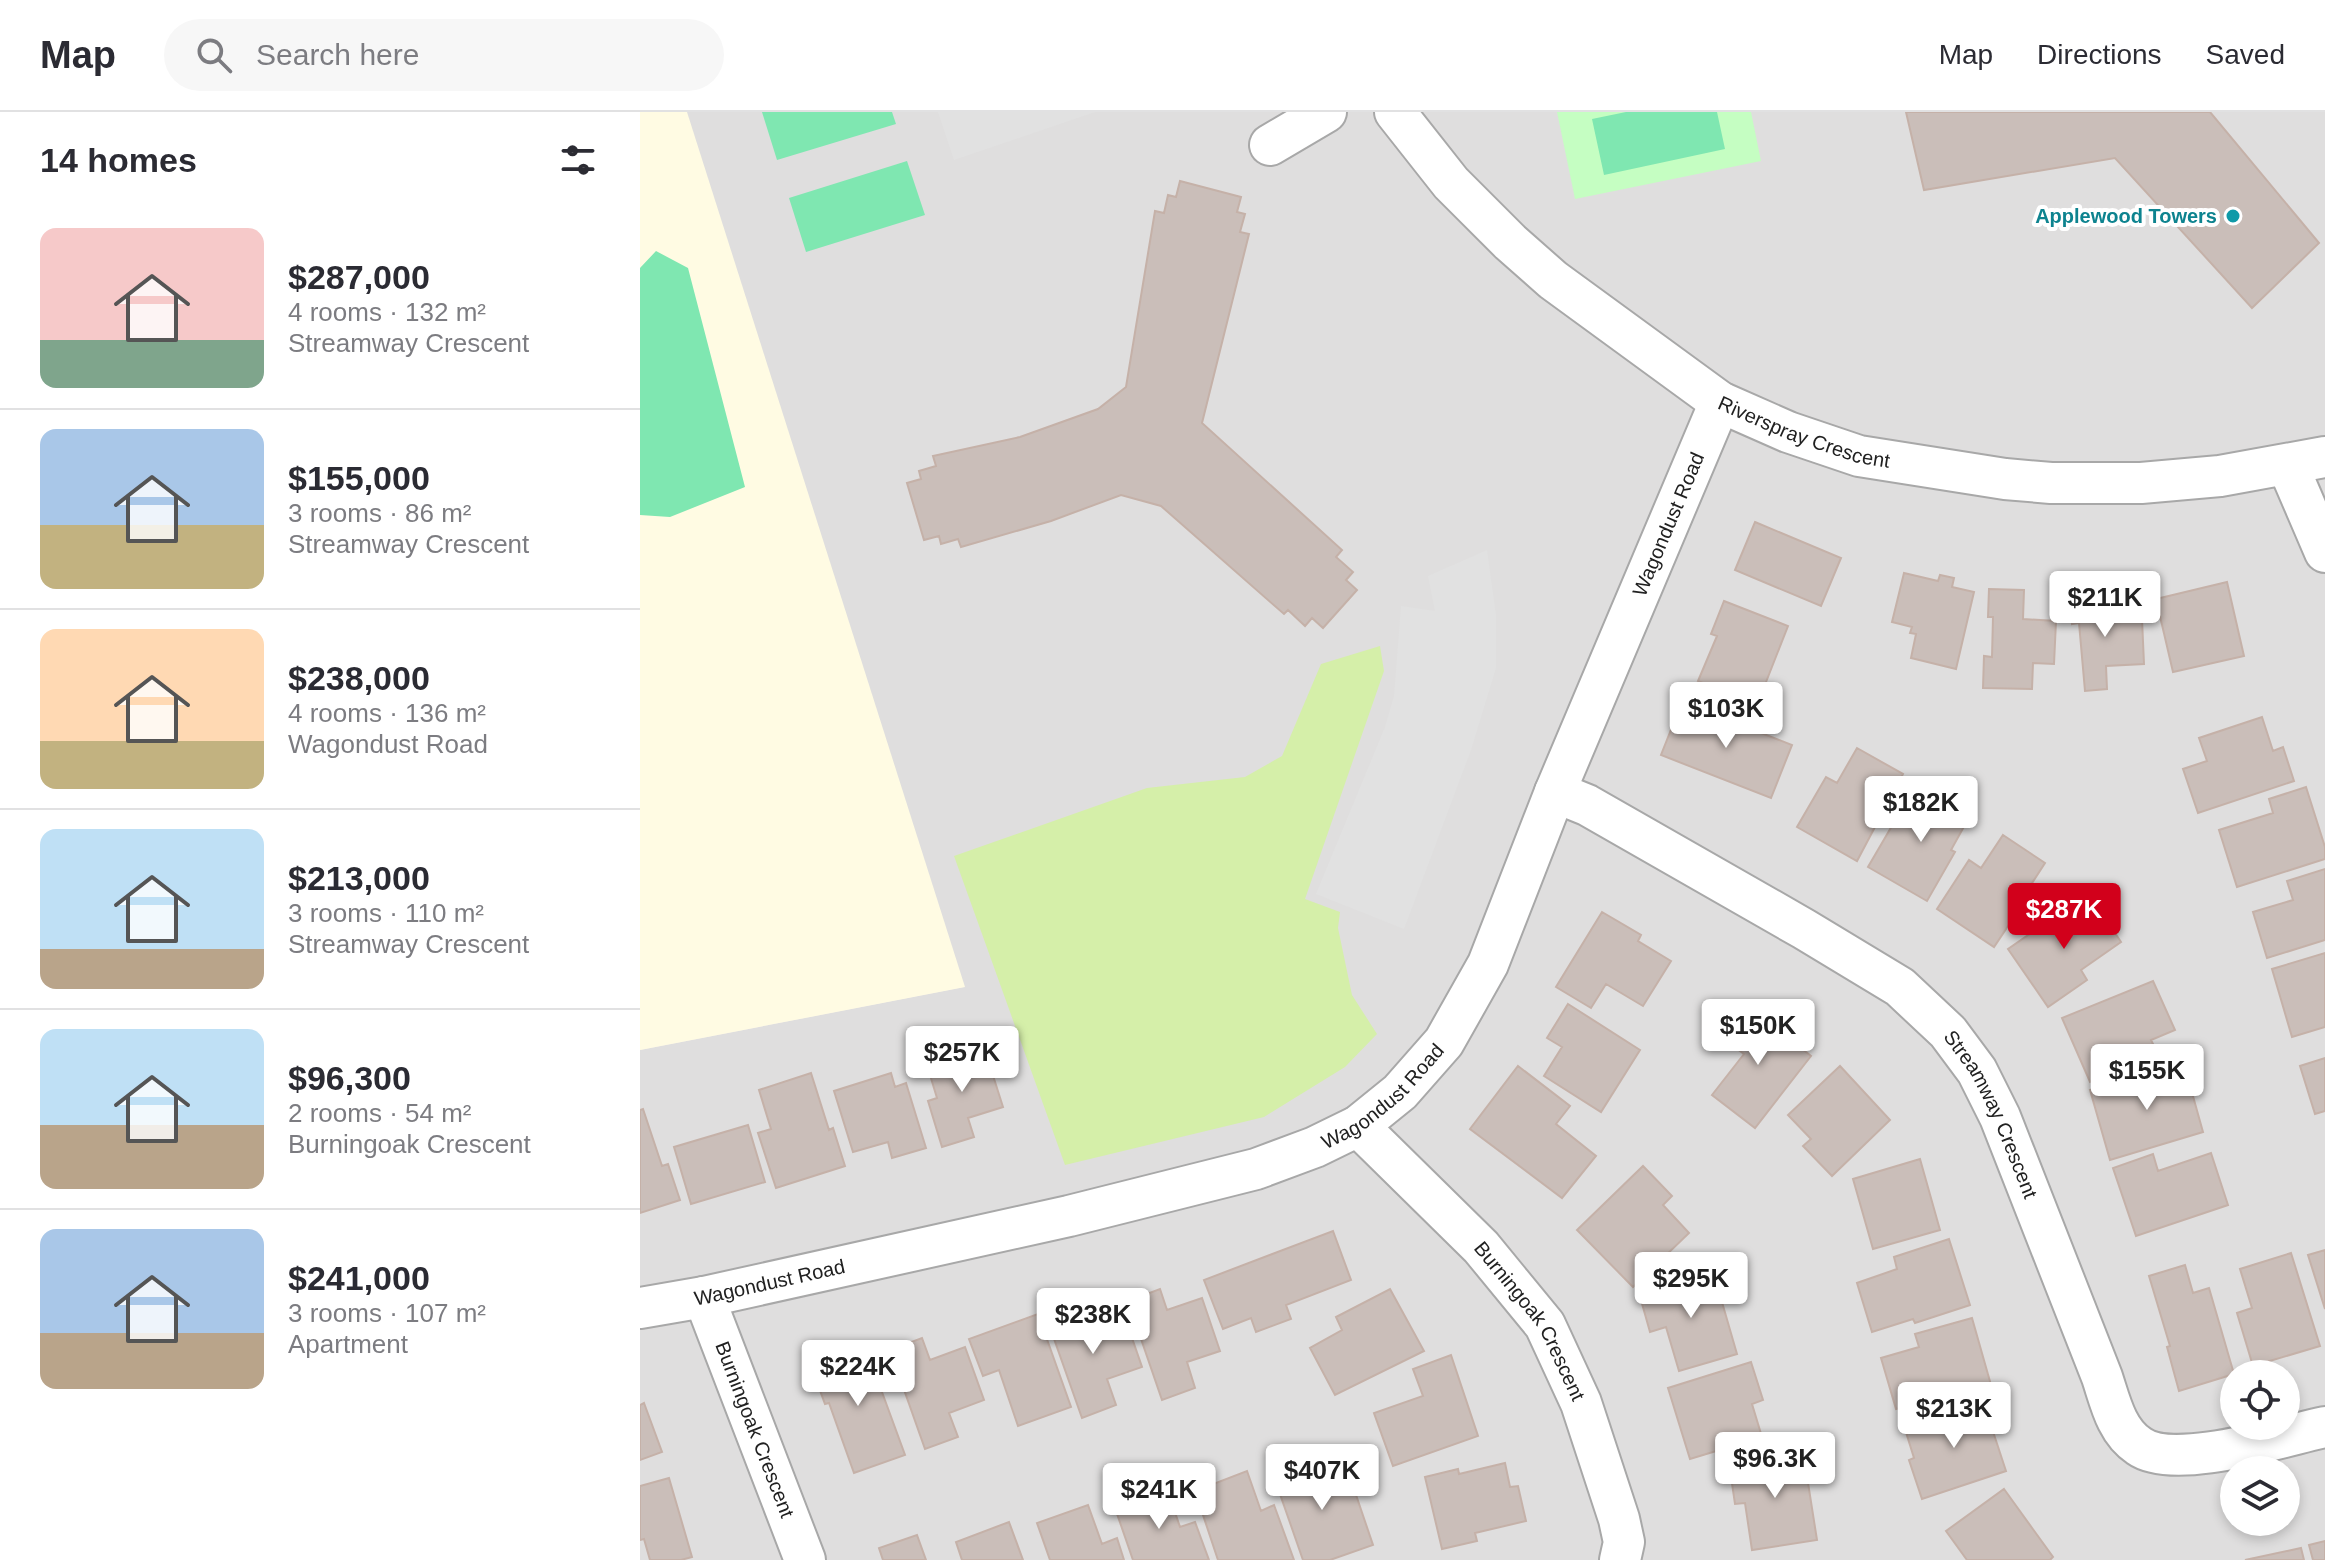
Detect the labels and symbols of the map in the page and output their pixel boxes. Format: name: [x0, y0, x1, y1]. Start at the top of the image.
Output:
place label: Applewood Towers: [2035, 205, 2217, 227]
marker: Applewood Towers: [2224, 207, 2242, 225]
street label: Riverspray Crescent: [1715, 392, 1892, 472]
street label: Wagondust Road: [1628, 449, 1708, 599]
pin: $211K: [2049, 571, 2161, 639]
pin: $103K: [1670, 682, 1782, 750]
pin: $182K: [1865, 776, 1977, 844]
pin: $287K: [2008, 883, 2120, 951]
pin: $150K: [1702, 999, 1814, 1067]
pin: $257K: [906, 1026, 1018, 1094]
street label: Streamway Crescent: [1940, 1026, 2042, 1202]
street label: Wagondust Road: [1318, 1039, 1448, 1153]
pin: $155K: [2091, 1044, 2203, 1112]
street label: Burningoak Crescent: [1470, 1237, 1590, 1404]
pin: $295K: [1635, 1252, 1747, 1320]
street label: Wagondust Road: [692, 1255, 847, 1310]
pin: $238K: [1037, 1288, 1149, 1356]
street label: Burningoak Crescent: [711, 1338, 799, 1521]
pin: $224K: [802, 1340, 914, 1408]
pin: $213K: [1898, 1382, 2010, 1450]
pin: $96.3K: [1710, 1432, 1840, 1500]
pin: $407K: [1266, 1444, 1378, 1512]
pin: $241K: [1103, 1463, 1215, 1531]

